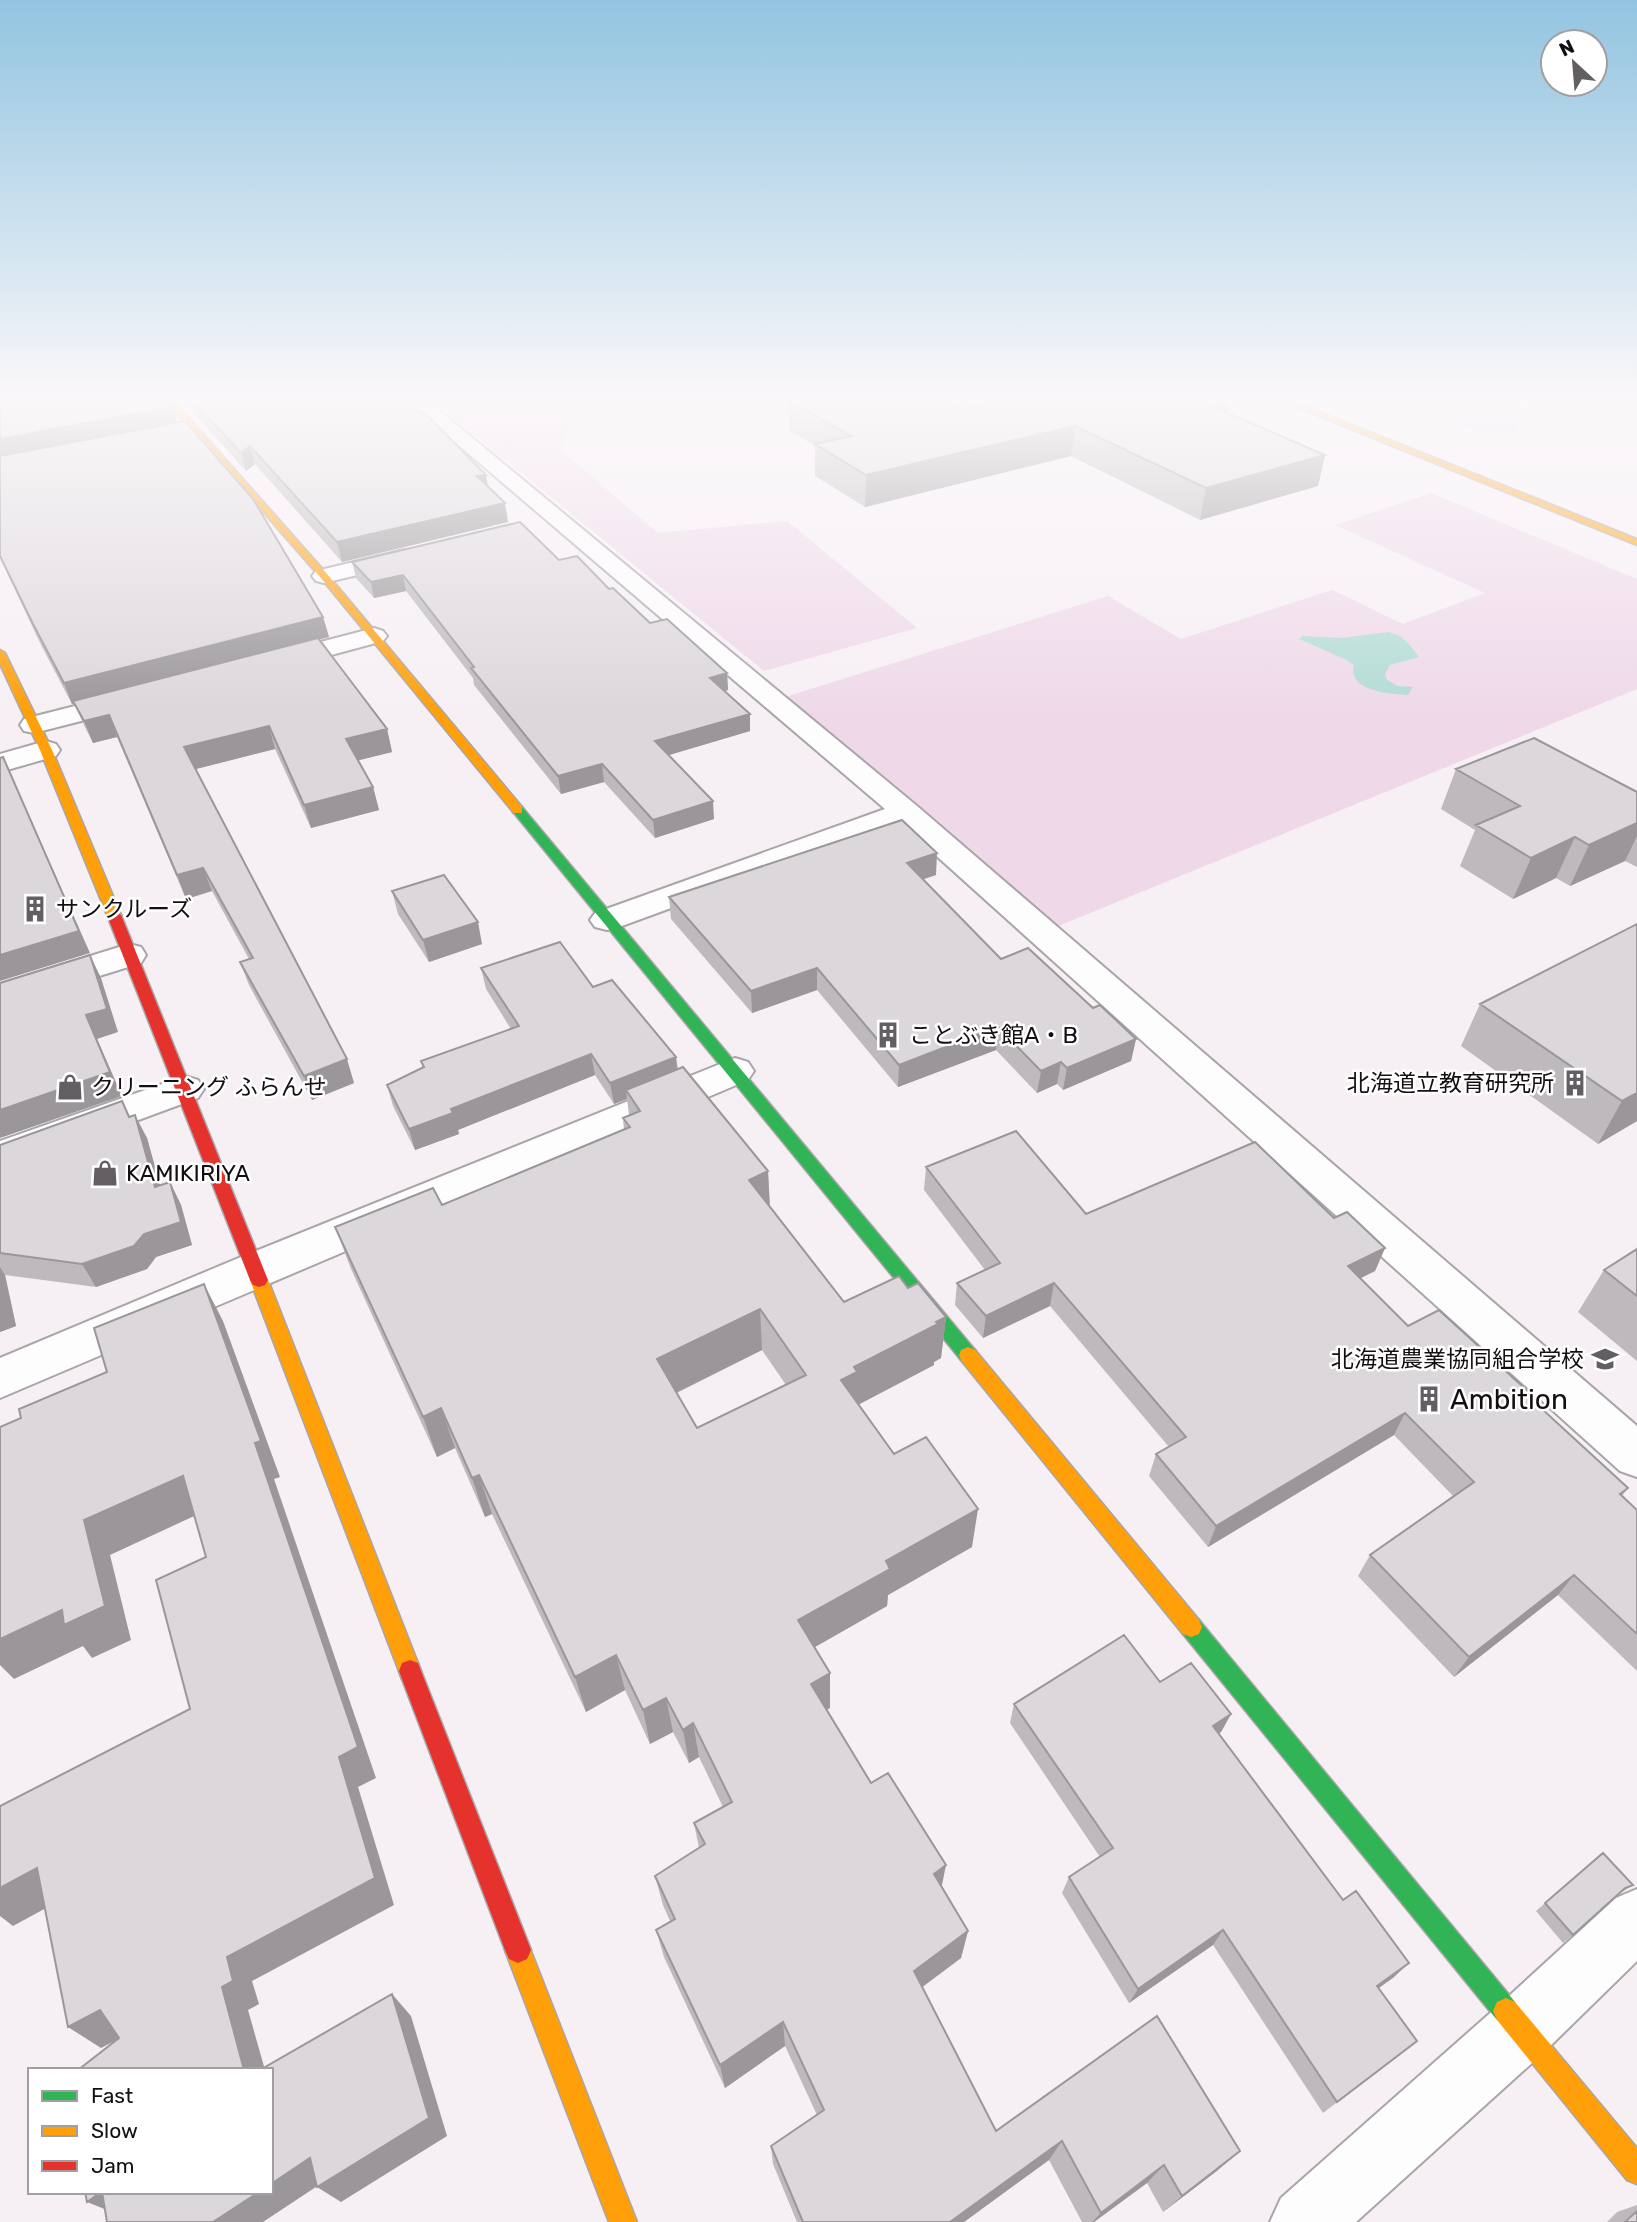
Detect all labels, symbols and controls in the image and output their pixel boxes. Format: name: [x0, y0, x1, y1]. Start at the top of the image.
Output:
north arrow: [1539, 28, 1609, 98]
text: N: [1556, 35, 1578, 62]
building icon: サンクルーズ: [20, 894, 50, 924]
place label: サンクルーズ: [56, 895, 192, 923]
building icon: ことぶき館A・B: [873, 1020, 903, 1050]
place label: ことぶき館A・B: [909, 1021, 1078, 1049]
building icon: 北海道立教育研究所: [1560, 1068, 1590, 1098]
place label: 北海道立教育研究所: [1347, 1069, 1554, 1097]
shop icon: クリーニング ふらんせ: [55, 1072, 85, 1102]
place label: クリーニング ふらんせ: [91, 1073, 327, 1101]
shop icon: KAMIKIRIYA: [90, 1158, 120, 1188]
place label: KAMIKIRIYA: [126, 1159, 250, 1187]
school or university icon: 北海道農業協同組合学校: [1590, 1344, 1620, 1374]
place label: 北海道農業協同組合学校: [1331, 1345, 1584, 1373]
place label: Ambition: [1450, 1383, 1568, 1416]
building icon: Ambition: [1414, 1384, 1444, 1414]
legend: [28, 2068, 273, 2194]
text: Fast: [91, 2083, 133, 2108]
text: Slow: [91, 2118, 138, 2143]
text: Jam: [91, 2153, 135, 2178]

